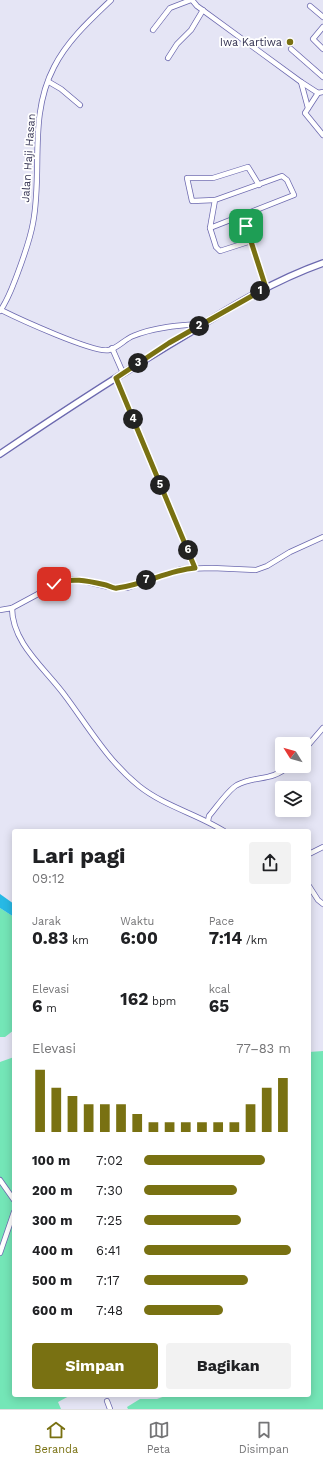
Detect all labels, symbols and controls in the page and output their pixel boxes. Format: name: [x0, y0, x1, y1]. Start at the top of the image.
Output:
place label: Iwa Kartiwa: [220, 36, 282, 49]
marker: Iwa Kartiwa: [285, 37, 295, 47]
street label: Jalan Haji Hasan: [19, 113, 38, 203]
pin: [229, 209, 263, 243]
icon: arrive: [235, 215, 257, 237]
pin: 1: [250, 281, 270, 301]
text: 1: [258, 284, 262, 297]
pin: 2: [189, 316, 209, 336]
text: 2: [196, 319, 202, 332]
pin: 3: [128, 353, 148, 373]
text: 3: [135, 356, 141, 369]
pin: 4: [123, 409, 143, 429]
text: 4: [129, 412, 137, 425]
pin: 5: [150, 475, 170, 495]
text: 5: [157, 478, 163, 491]
pin: 6: [178, 540, 198, 560]
text: 6: [185, 543, 191, 556]
pin: [37, 567, 71, 601]
pin: 7: [136, 570, 156, 590]
icon: check: [43, 573, 65, 595]
text: 7: [143, 573, 149, 586]
north arrow: [275, 737, 311, 773]
map controls: [275, 737, 311, 817]
button: layers: [275, 781, 311, 817]
button: share: [249, 842, 291, 884]
text: Lari pagi: [32, 843, 125, 868]
text: 09:12: [32, 871, 65, 886]
text: Jarak: [32, 915, 61, 928]
text: Waktu: [120, 915, 154, 928]
text: Pace: [209, 915, 234, 928]
text: 0.83: [32, 928, 68, 948]
text: 6:00: [120, 928, 158, 948]
text: 7:14: [209, 928, 242, 948]
text: km: [68, 934, 89, 947]
text: /km: [242, 934, 267, 947]
text: Elevasi: [32, 983, 69, 996]
text: kcal: [209, 983, 230, 996]
text: 162: [120, 989, 148, 1009]
text: bpm: [148, 995, 176, 1008]
text: 6: [32, 996, 42, 1016]
text: 65: [209, 996, 229, 1016]
text: m: [42, 1002, 57, 1015]
text: Elevasi: [32, 1041, 76, 1056]
text: 77–83 m: [236, 1041, 291, 1056]
text: 100 m: [32, 1153, 70, 1168]
text: 7:02: [96, 1153, 123, 1168]
text: 200 m: [32, 1183, 72, 1198]
text: 7:30: [96, 1183, 123, 1198]
text: 300 m: [32, 1213, 72, 1228]
text: 7:25: [96, 1213, 122, 1228]
text: 400 m: [32, 1243, 73, 1258]
text: 6:41: [96, 1243, 121, 1258]
text: 500 m: [32, 1273, 72, 1288]
text: 7:17: [96, 1273, 120, 1288]
text: 600 m: [32, 1303, 73, 1318]
text: 7:48: [96, 1303, 123, 1318]
button: Simpan: [32, 1343, 158, 1389]
button: Bagikan: [166, 1343, 291, 1389]
tab: Beranda: [34, 1419, 78, 1456]
tab: Peta: [147, 1419, 170, 1456]
tab: Disimpan: [239, 1419, 289, 1456]

